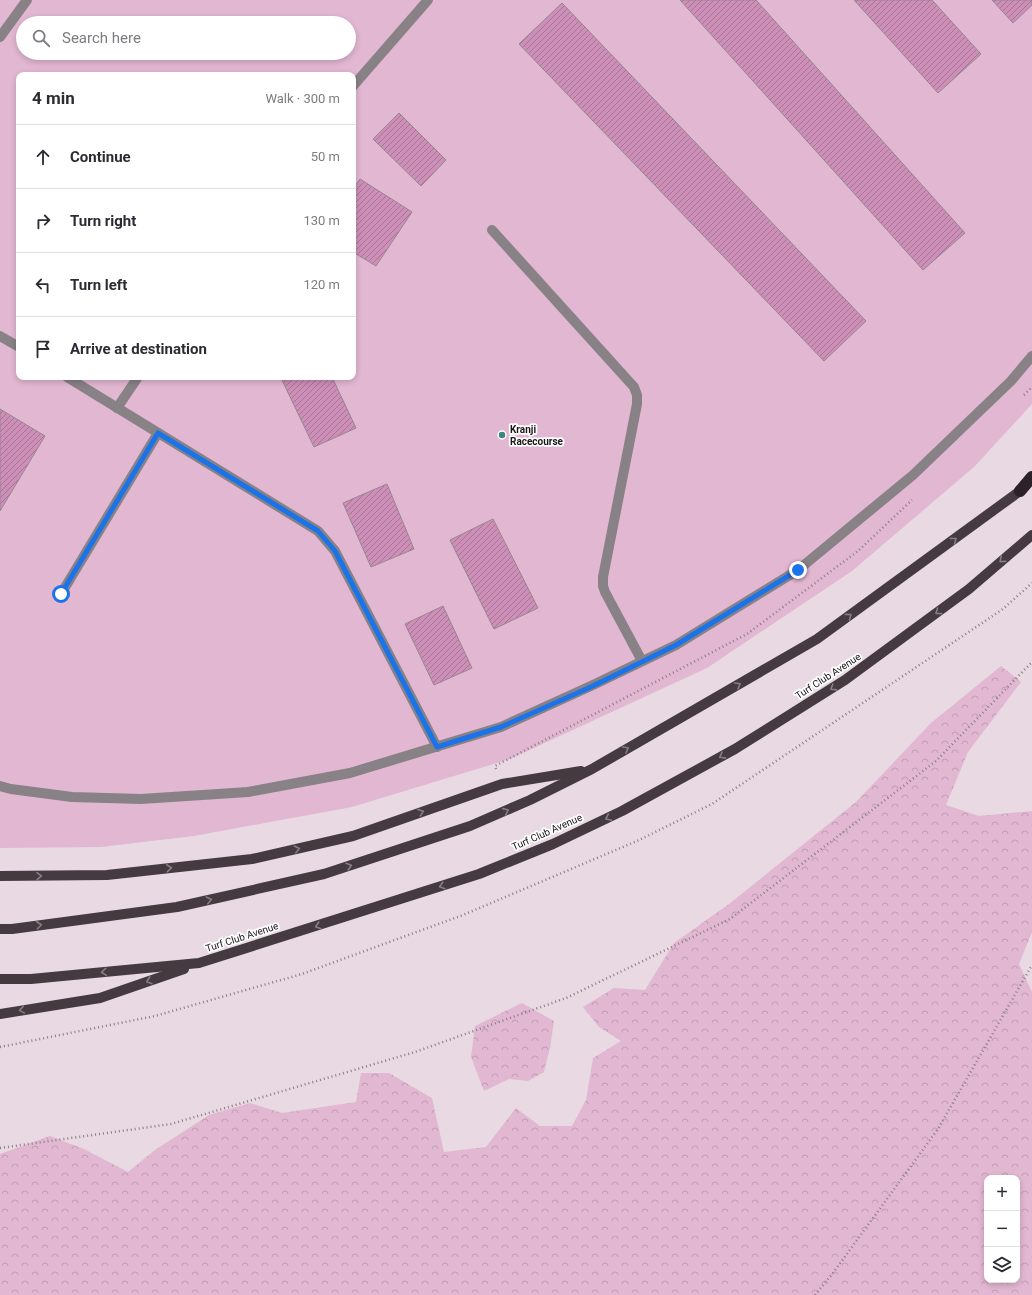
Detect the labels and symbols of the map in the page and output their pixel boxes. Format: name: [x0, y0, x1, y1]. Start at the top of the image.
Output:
place label: Kranji Racecourse: [510, 424, 564, 447]
marker: Kranji Racecourse: [497, 430, 507, 440]
one-way arrow: [950, 537, 957, 544]
one-way arrow: [1000, 556, 1007, 563]
route end: [789, 561, 807, 579]
route start: [52, 585, 70, 603]
one-way arrow: [935, 607, 942, 615]
one-way arrow: [844, 614, 851, 621]
street label: Turf Club Avenue: [793, 651, 863, 701]
one-way arrow: [734, 682, 742, 689]
one-way arrow: [830, 684, 837, 691]
one-way arrow: [622, 747, 629, 754]
one-way arrow: [719, 752, 726, 759]
one-way arrow: [502, 807, 509, 815]
one-way arrow: [418, 808, 425, 816]
street label: Turf Club Avenue: [510, 812, 584, 852]
one-way arrow: [604, 813, 612, 821]
one-way arrow: [294, 845, 300, 853]
one-way arrow: [345, 862, 352, 871]
one-way arrow: [166, 864, 172, 873]
one-way arrow: [36, 871, 42, 880]
one-way arrow: [439, 881, 446, 890]
one-way arrow: [206, 897, 212, 905]
street label: Turf Club Avenue: [204, 920, 280, 954]
one-way arrow: [36, 921, 42, 930]
one-way arrow: [315, 921, 322, 929]
one-way arrow: [101, 967, 107, 976]
one-way arrow: [145, 976, 152, 985]
one-way arrow: [19, 1005, 26, 1014]

